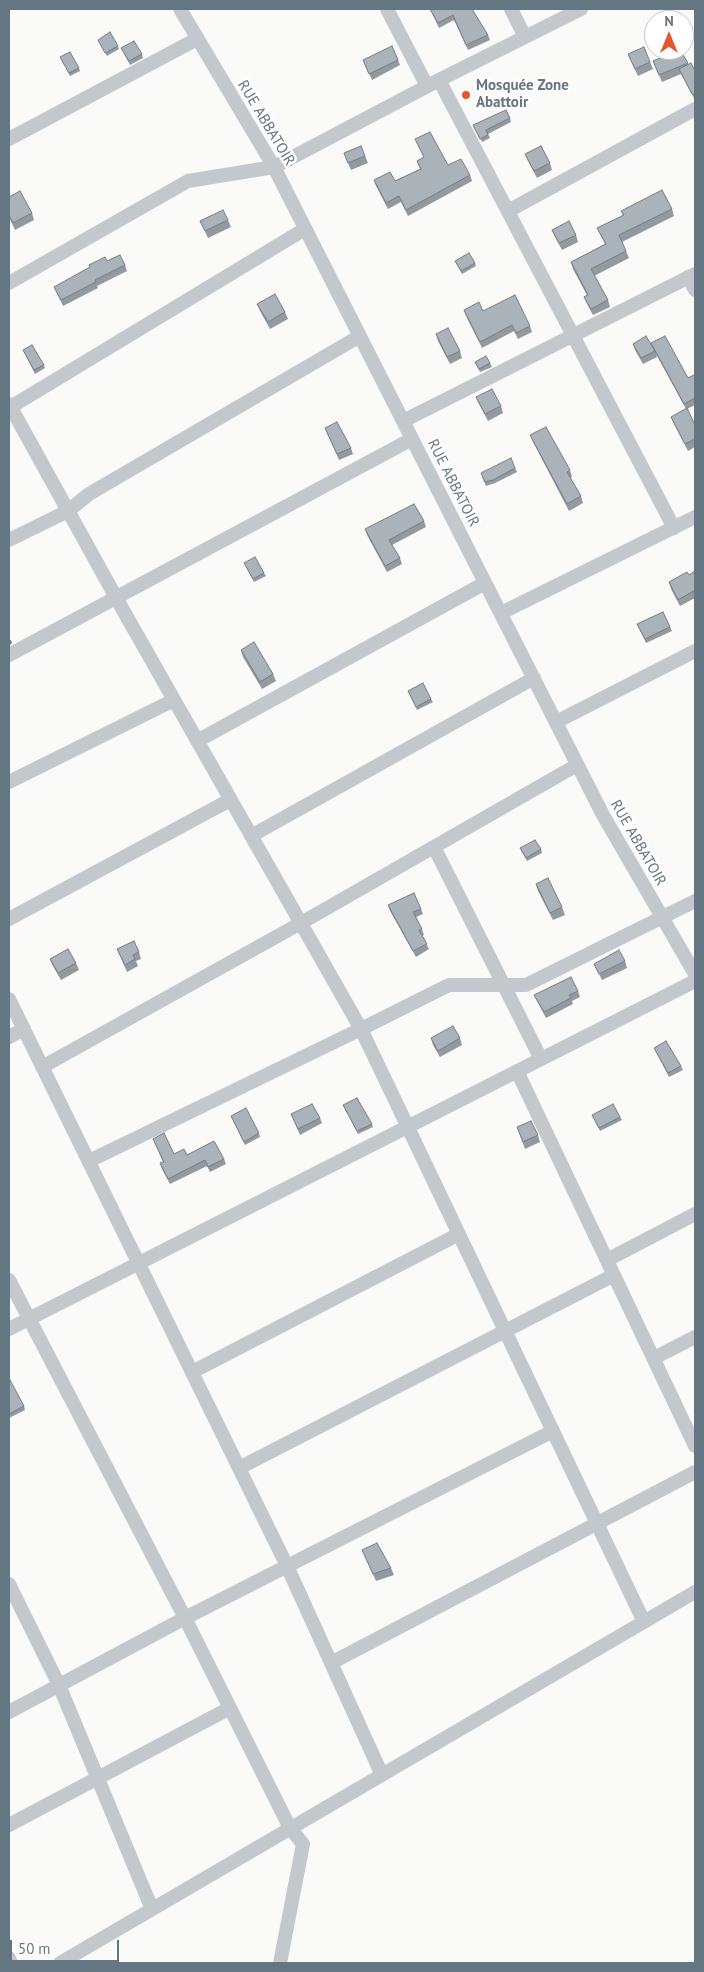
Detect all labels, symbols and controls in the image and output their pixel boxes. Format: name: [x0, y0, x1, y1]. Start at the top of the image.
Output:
north arrow: [644, 10, 694, 60]
text: N: [664, 12, 674, 30]
street label: RUE ABBATOIR: [234, 77, 298, 169]
place label: Mosquée Zone Abattoir: [476, 77, 569, 112]
marker: Mosquée Zone Abattoir: [460, 89, 472, 101]
street label: RUE ABBATOIR: [423, 436, 483, 530]
street label: RUE ABBATOIR: [606, 797, 670, 889]
scale bar: [12, 1930, 121, 1962]
text: 50 m: [18, 1939, 51, 1958]

